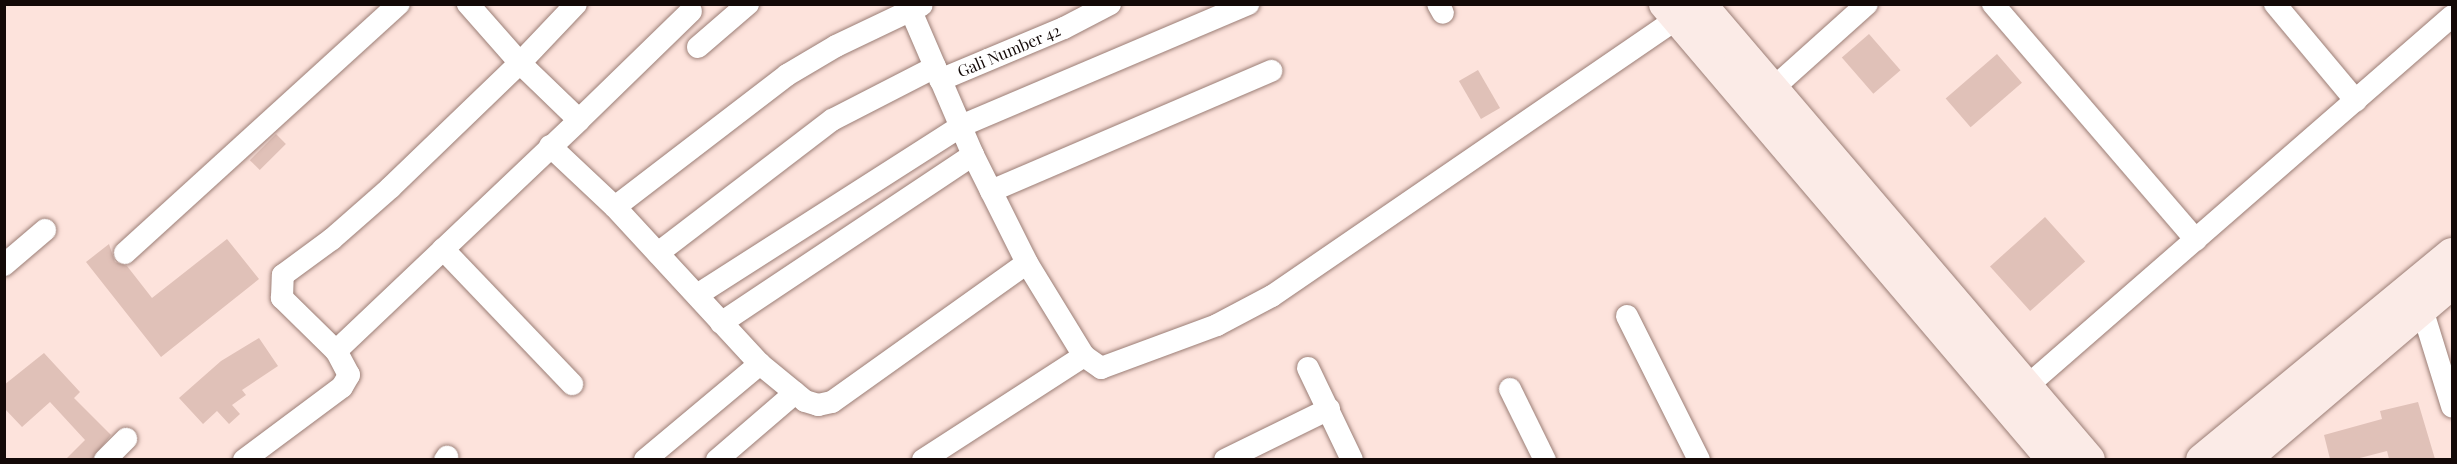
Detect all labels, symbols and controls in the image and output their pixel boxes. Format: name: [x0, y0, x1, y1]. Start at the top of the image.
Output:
street label: Gali Number 42: [954, 21, 1064, 81]

